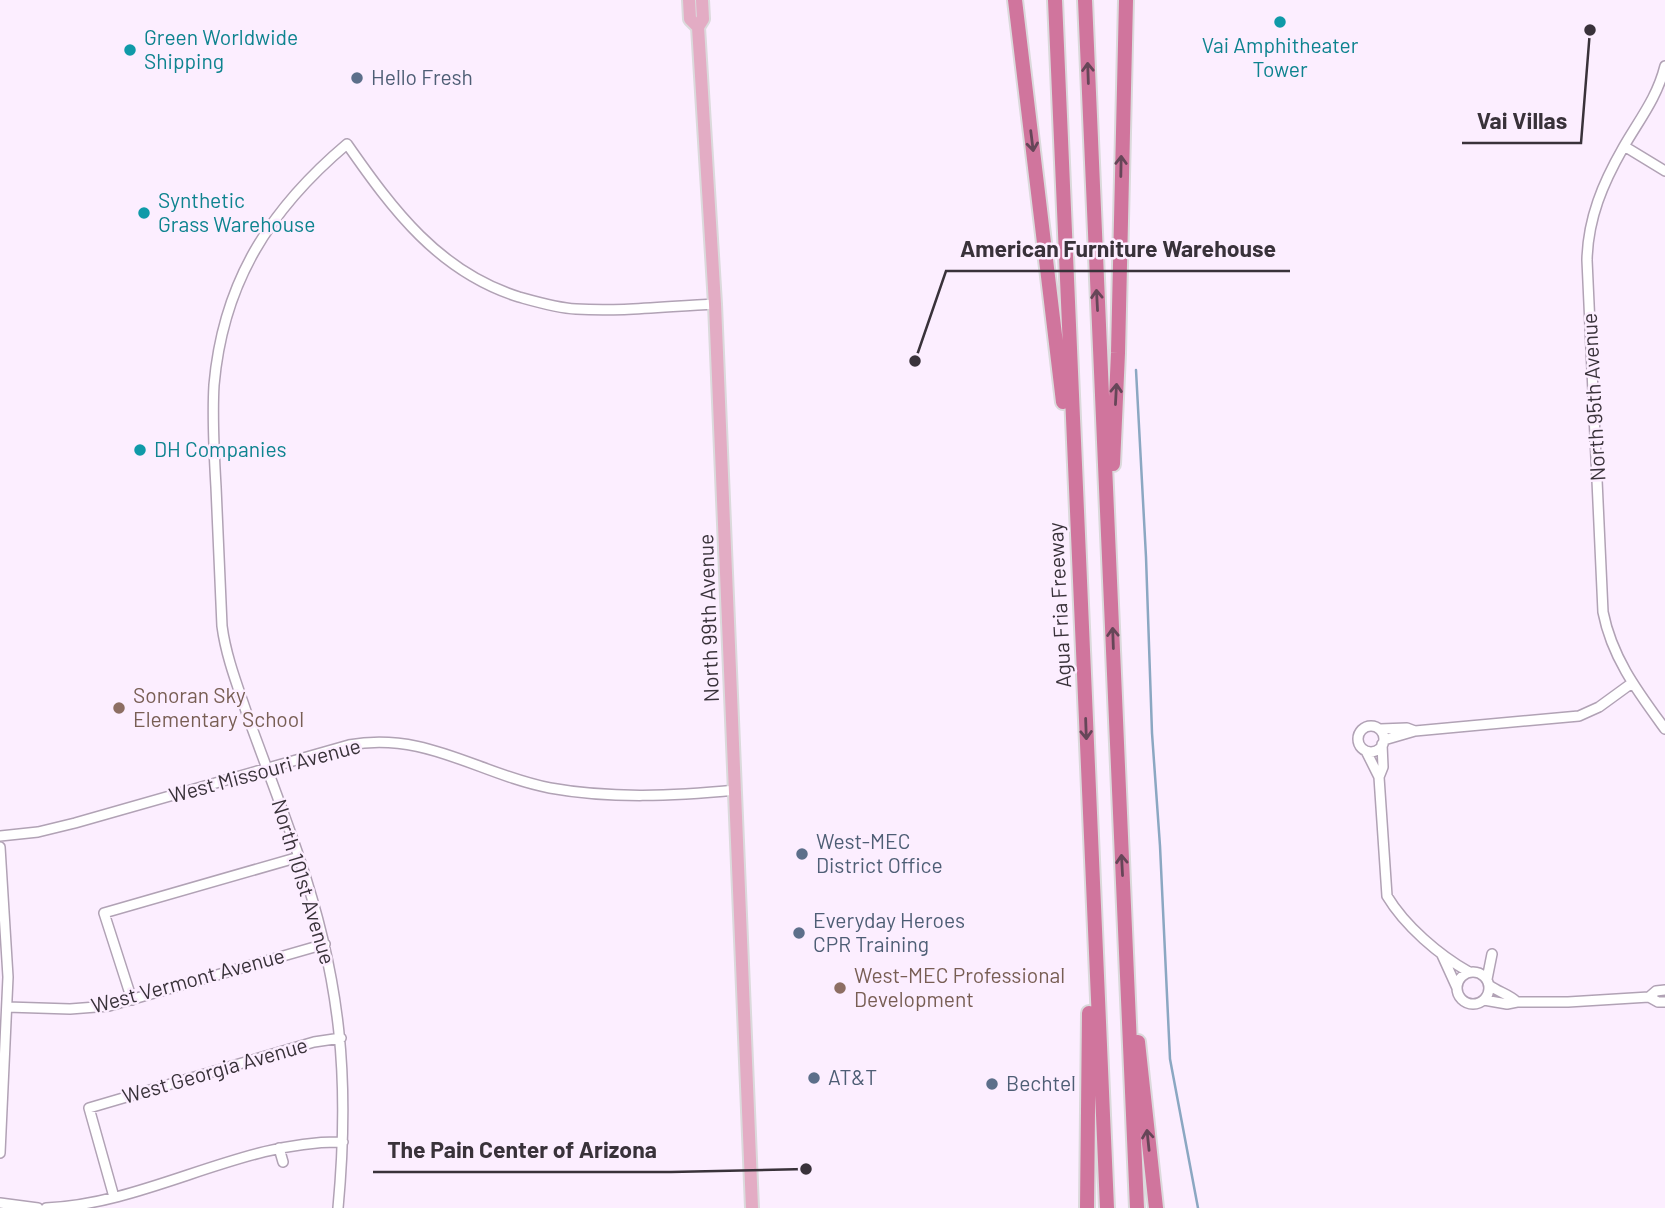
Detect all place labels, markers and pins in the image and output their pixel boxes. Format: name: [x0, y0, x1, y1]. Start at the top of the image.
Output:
marker: Vai Amphitheater Tower: [1272, 14, 1288, 30]
place label: Green Worldwide Shipping: [144, 24, 298, 73]
place label: Vai Amphitheater Tower: [1202, 32, 1359, 81]
marker: Green Worldwide Shipping: [122, 42, 138, 58]
place label: Hello Fresh: [371, 64, 473, 89]
marker: Hello Fresh: [349, 70, 365, 86]
callout: Vai Villas: [1462, 99, 1581, 143]
place label: Synthetic Grass Warehouse: [158, 187, 315, 236]
marker: Synthetic Grass Warehouse: [136, 205, 152, 221]
callout: American Furniture Warehouse: [946, 227, 1290, 271]
place label: DH Companies: [154, 436, 287, 461]
marker: DH Companies: [132, 442, 148, 458]
place label: Sonoran Sky Elementary School: [133, 682, 304, 731]
marker: Sonoran Sky Elementary School: [111, 700, 127, 716]
place label: West-MEC District Office: [816, 828, 943, 877]
marker: West-MEC District Office: [794, 846, 810, 862]
place label: Everyday Heroes CPR Training: [813, 907, 965, 956]
marker: Everyday Heroes CPR Training: [791, 925, 807, 941]
place label: West-MEC Professional Development: [854, 962, 1065, 1011]
marker: West-MEC Professional Development: [832, 980, 848, 996]
place label: AT&T: [828, 1064, 877, 1089]
marker: AT&T: [806, 1070, 822, 1086]
place label: Bechtel: [1006, 1070, 1076, 1095]
marker: Bechtel: [984, 1076, 1000, 1092]
callout: The Pain Center of Arizona: [373, 1128, 671, 1172]

